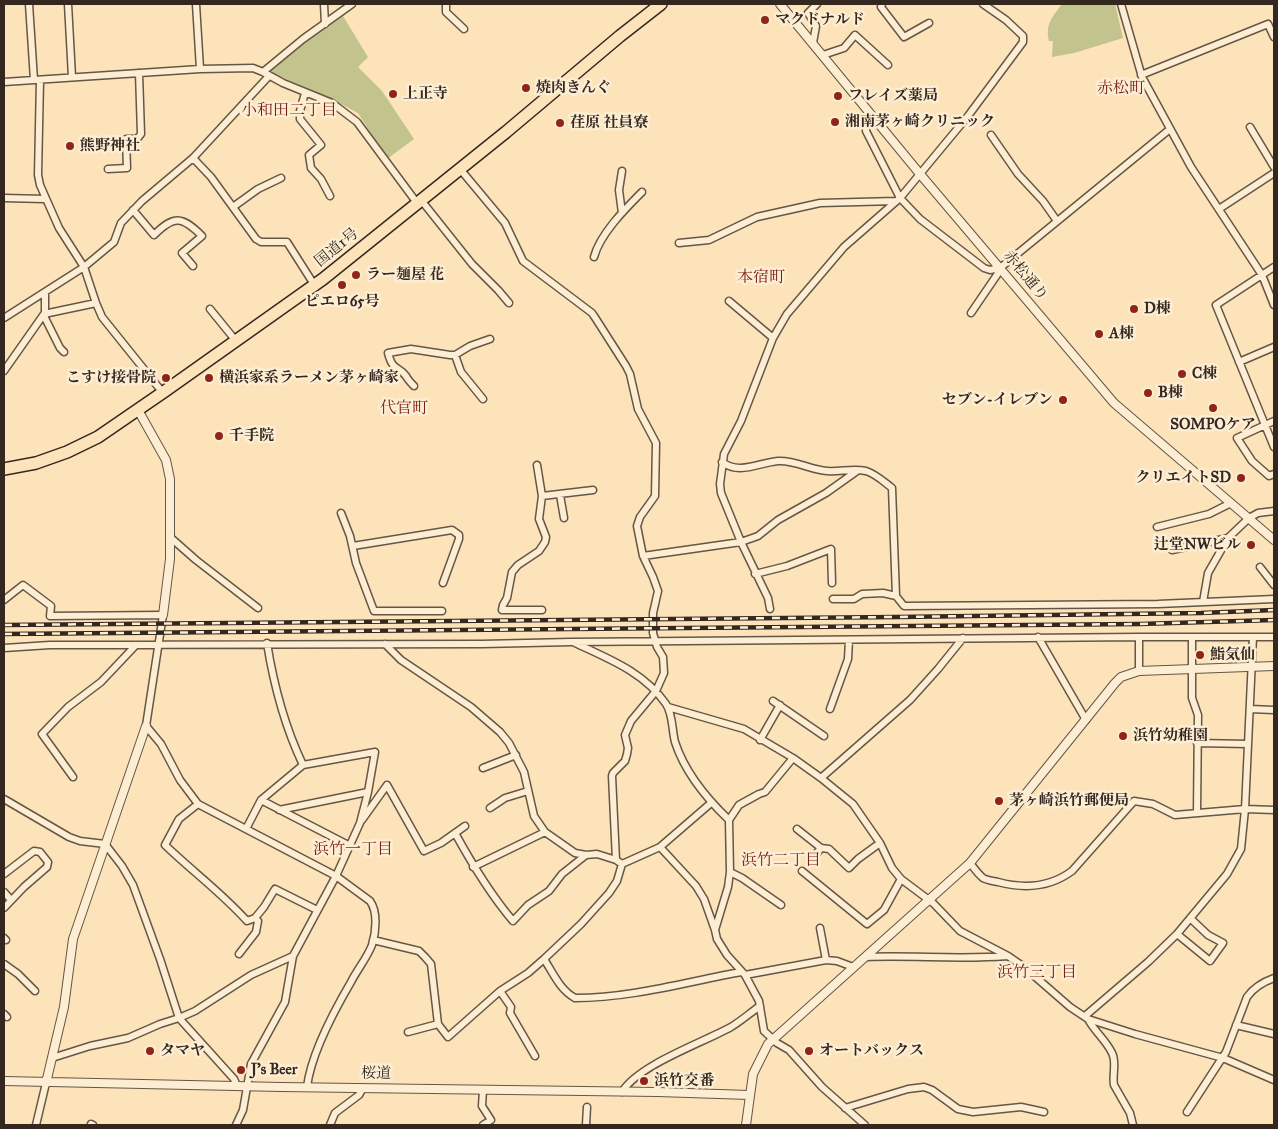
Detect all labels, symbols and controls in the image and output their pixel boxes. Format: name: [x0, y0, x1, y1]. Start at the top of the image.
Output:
place label: マクドナルド: [775, 11, 865, 29]
marker: マクドナルド: [759, 14, 771, 26]
place label: 焼肉きんぐ: [536, 79, 611, 97]
district label: 赤松町: [1097, 79, 1145, 99]
marker: 焼肉きんぐ: [520, 82, 532, 94]
place label: 上正寺: [403, 85, 448, 103]
place label: フレイズ薬局: [848, 87, 938, 105]
marker: 上正寺: [387, 88, 399, 100]
marker: フレイズ薬局: [832, 90, 844, 102]
district label: 小和田二丁目: [241, 101, 337, 121]
place label: 湘南茅ヶ崎クリニック: [845, 113, 995, 131]
place label: 荏原 社員寮: [570, 114, 648, 132]
marker: 湘南茅ヶ崎クリニック: [829, 116, 841, 128]
marker: 荏原 社員寮: [554, 117, 566, 129]
place label: 熊野神社: [80, 137, 140, 155]
marker: 熊野神社: [64, 140, 76, 152]
street label: 国道1号: [312, 225, 362, 271]
street label: 赤松通り: [999, 247, 1051, 305]
place label: ラー麺屋 花: [366, 266, 444, 284]
district label: 本宿町: [737, 268, 785, 288]
marker: ラー麺屋 花: [350, 269, 362, 281]
marker: ピエロ65号: [336, 279, 348, 291]
place label: ピエロ65号: [305, 293, 379, 311]
place label: D棟: [1144, 300, 1171, 318]
marker: D棟: [1128, 303, 1140, 315]
place label: A棟: [1109, 325, 1134, 343]
marker: A棟: [1093, 328, 1105, 340]
place label: C棟: [1192, 365, 1217, 383]
marker: C棟: [1176, 368, 1188, 380]
place label: こすけ接骨院: [66, 369, 156, 387]
place label: 横浜家系ラーメン茅ヶ崎家: [219, 369, 399, 387]
marker: こすけ接骨院: [160, 372, 172, 384]
marker: 横浜家系ラーメン茅ヶ崎家: [203, 372, 215, 384]
place label: B棟: [1158, 384, 1183, 402]
marker: B棟: [1142, 387, 1154, 399]
place label: セブン-イレブン: [942, 391, 1053, 409]
marker: セブン-イレブン: [1057, 394, 1069, 406]
district label: 代官町: [380, 399, 428, 419]
marker: SOMPOケア: [1207, 402, 1219, 414]
place label: SOMPOケア: [1170, 416, 1256, 434]
place label: 千手院: [229, 427, 274, 445]
marker: 千手院: [213, 430, 225, 442]
place label: クリエイトSD: [1136, 469, 1231, 487]
marker: クリエイトSD: [1235, 472, 1247, 484]
place label: 辻堂NWビル: [1154, 536, 1241, 554]
marker: 辻堂NWビル: [1245, 539, 1257, 551]
place label: 鮨気仙: [1210, 646, 1255, 664]
marker: 鮨気仙: [1194, 649, 1206, 661]
place label: 浜竹幼稚園: [1133, 727, 1208, 745]
marker: 浜竹幼稚園: [1117, 730, 1129, 742]
place label: 茅ヶ崎浜竹郵便局: [1009, 792, 1129, 810]
marker: 茅ヶ崎浜竹郵便局: [993, 795, 1005, 807]
district label: 浜竹一丁目: [313, 840, 393, 860]
district label: 浜竹二丁目: [741, 851, 821, 871]
district label: 浜竹三丁目: [997, 963, 1077, 983]
place label: タマヤ: [160, 1042, 205, 1060]
place label: オートバックス: [819, 1042, 924, 1060]
marker: タマヤ: [144, 1045, 156, 1057]
marker: オートバックス: [803, 1045, 815, 1057]
place label: J's Beer: [251, 1061, 297, 1079]
marker: J's Beer: [235, 1064, 247, 1076]
street label: 桜道: [361, 1065, 391, 1083]
place label: 浜竹交番: [654, 1072, 714, 1090]
marker: 浜竹交番: [638, 1075, 650, 1087]

